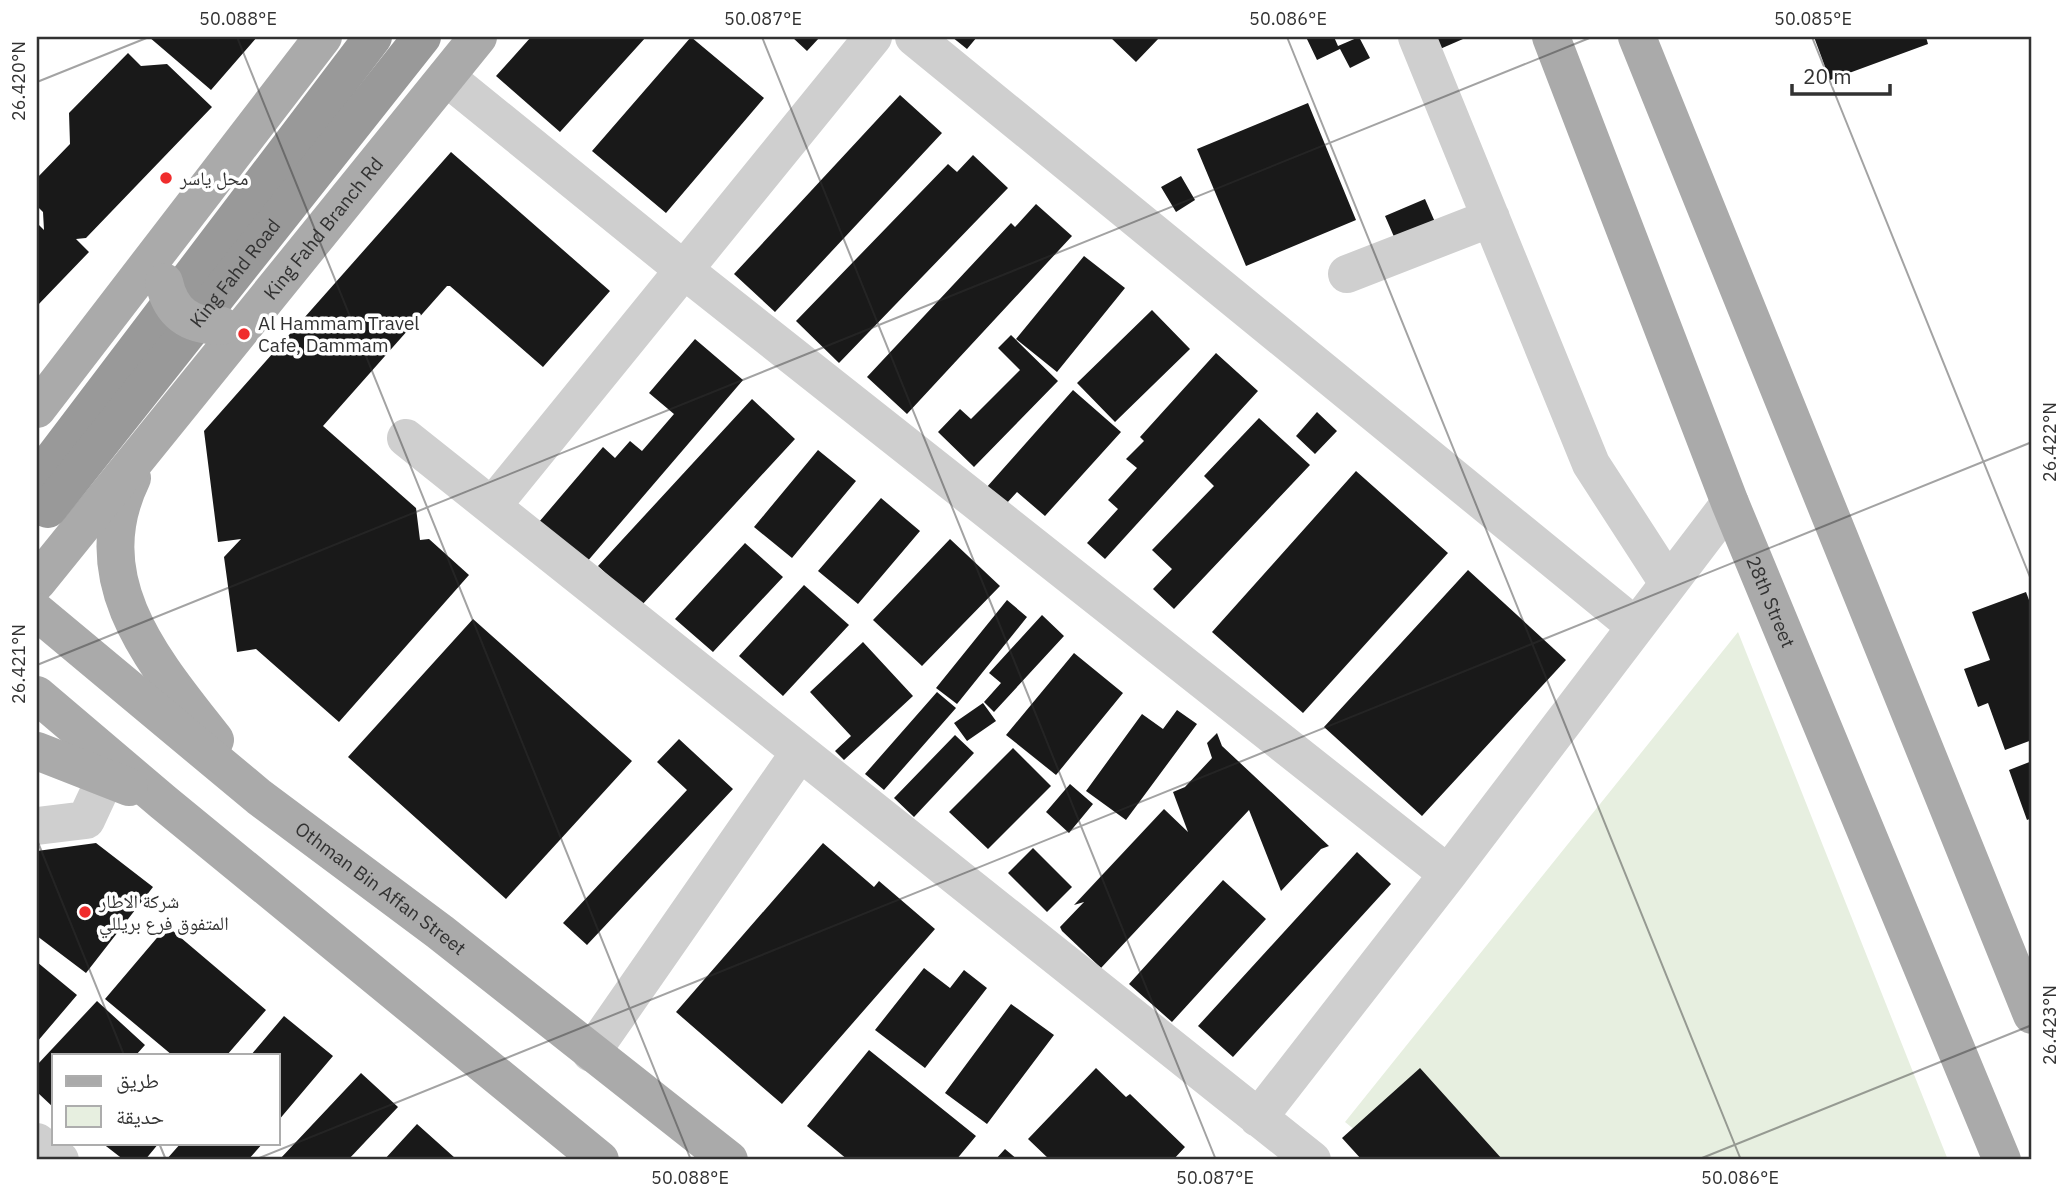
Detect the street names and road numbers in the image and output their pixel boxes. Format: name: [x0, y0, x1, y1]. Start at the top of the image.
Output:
street label: King Fahd Branch Rd: [258, 152, 388, 304]
street label: King Fahd Road: [184, 214, 285, 332]
street label: 28th Street: [1741, 552, 1800, 651]
street label: Othman Bin Affan Street: [291, 816, 471, 960]

